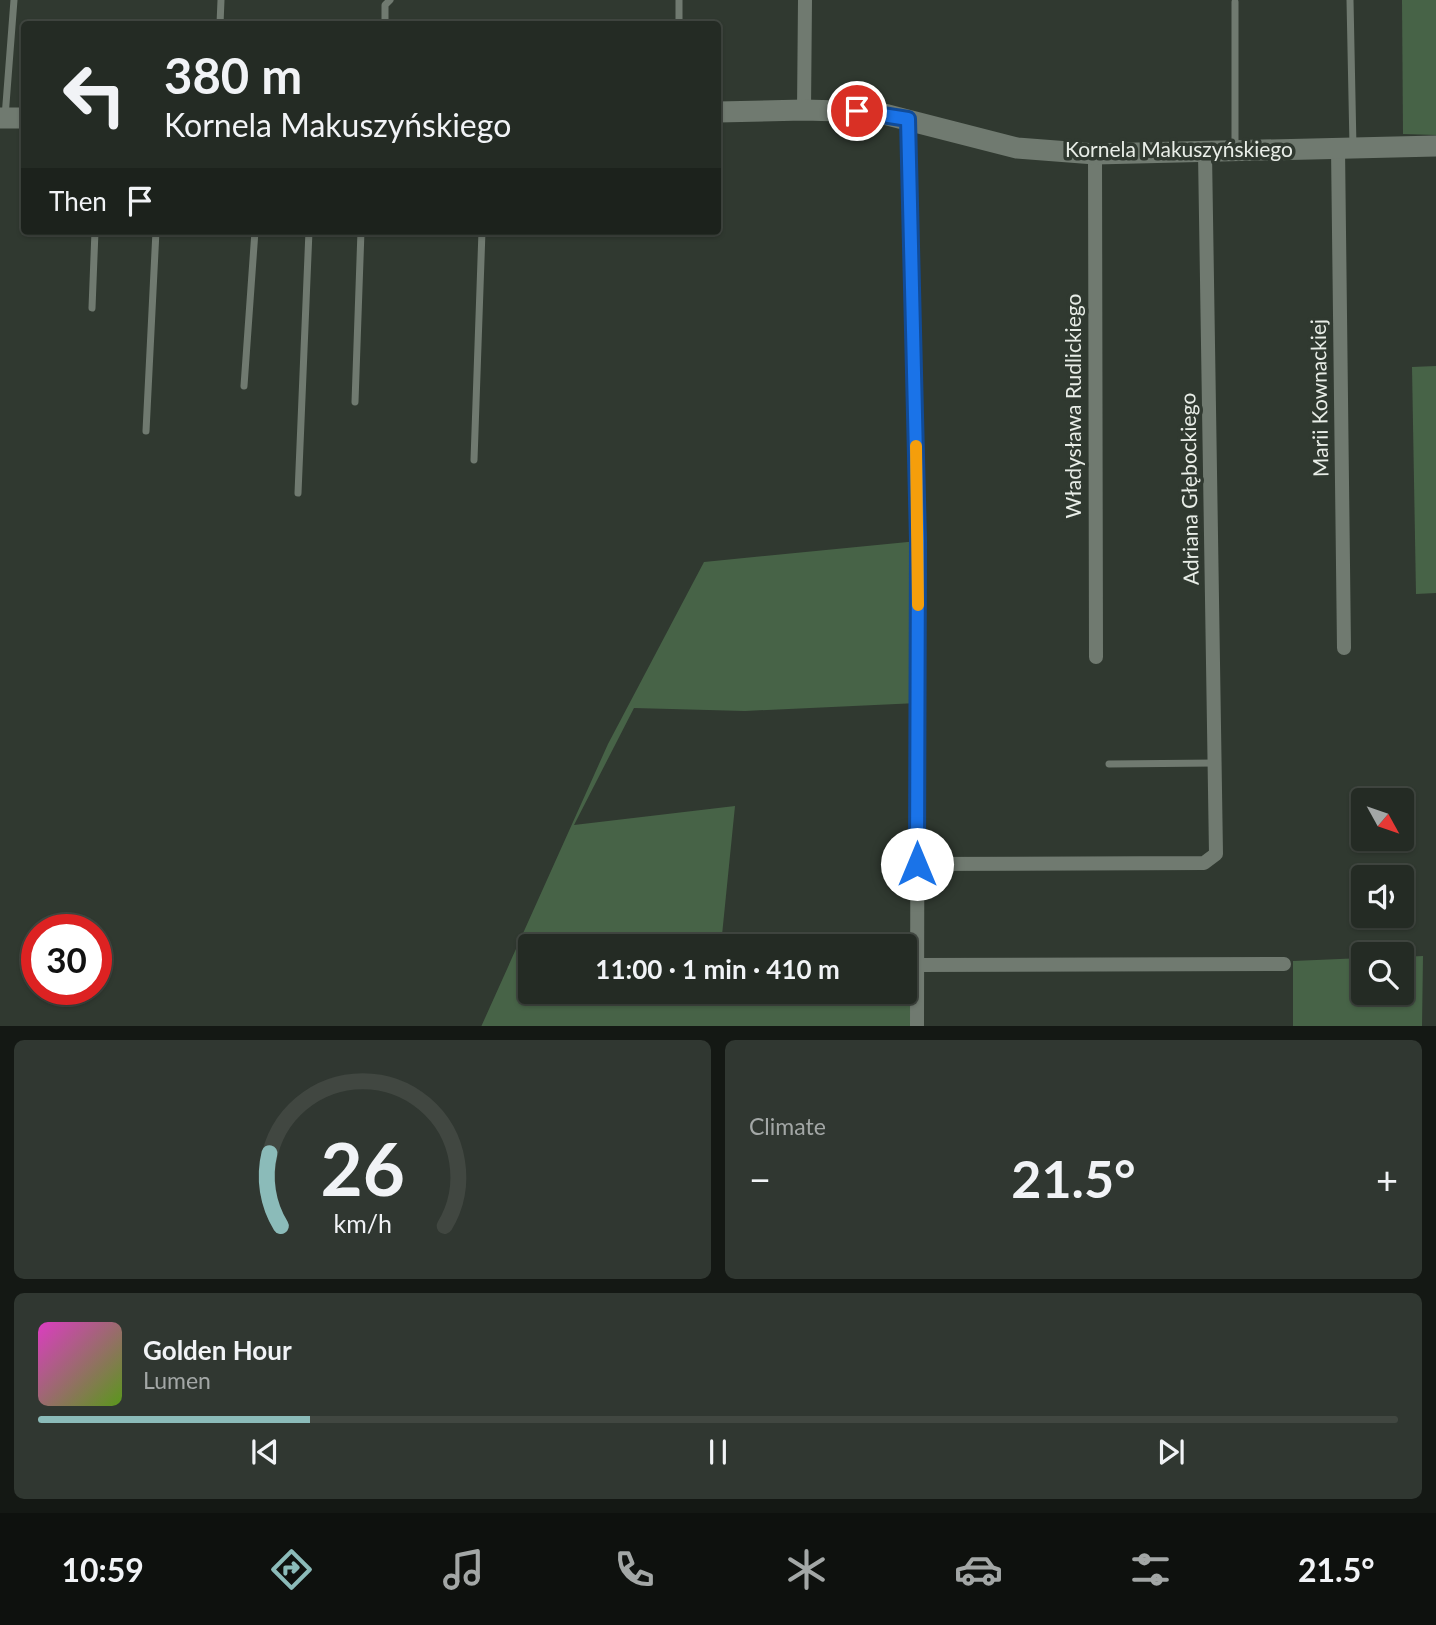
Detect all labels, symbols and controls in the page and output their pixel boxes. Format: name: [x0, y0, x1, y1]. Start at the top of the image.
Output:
text: 380 m: [164, 46, 302, 104]
icon: left: [49, 49, 140, 140]
pin: [827, 81, 887, 141]
icon: arrive: [838, 92, 876, 130]
text: Kornela Makuszyńskiego: [164, 105, 511, 144]
street label: Kornela Makuszyńskiego: [1065, 136, 1293, 161]
icon: arrive: [121, 182, 159, 220]
text: Then: [49, 185, 107, 217]
street label: Władysława Rudlickiego: [1060, 294, 1085, 518]
street label: Marii Kownackiej: [1305, 319, 1332, 477]
street label: Adriana Głębockiego: [1174, 393, 1203, 585]
north arrow: [1351, 788, 1414, 850]
map controls: [1351, 788, 1414, 1005]
position arrow: [880, 827, 954, 901]
button: sound: [1351, 865, 1414, 928]
speed limit sign: 30: [21, 914, 112, 1005]
button: search: [1351, 942, 1414, 1005]
text: 11:00 · 1 min · 410 m: [595, 953, 840, 985]
text: Climate: [749, 1112, 826, 1140]
text: 26: [320, 1124, 405, 1212]
text: 21.5°: [1011, 1147, 1136, 1209]
text: −: [749, 1156, 771, 1202]
text: +: [1376, 1156, 1398, 1202]
text: km/h: [333, 1207, 392, 1237]
text: Golden Hour: [143, 1334, 292, 1366]
text: Lumen: [143, 1366, 211, 1394]
icon: previous: [246, 1433, 284, 1471]
icon: pause: [699, 1433, 737, 1471]
icon: next: [1152, 1433, 1190, 1471]
icon: directions: [267, 1545, 316, 1594]
icon: music: [439, 1545, 488, 1594]
icon: phone: [610, 1545, 659, 1594]
icon: climate: [782, 1545, 831, 1594]
icon: car: [954, 1545, 1003, 1594]
icon: filters: [1126, 1545, 1175, 1594]
text: 10:59: [61, 1550, 144, 1589]
text: 21.5°: [1298, 1550, 1375, 1589]

